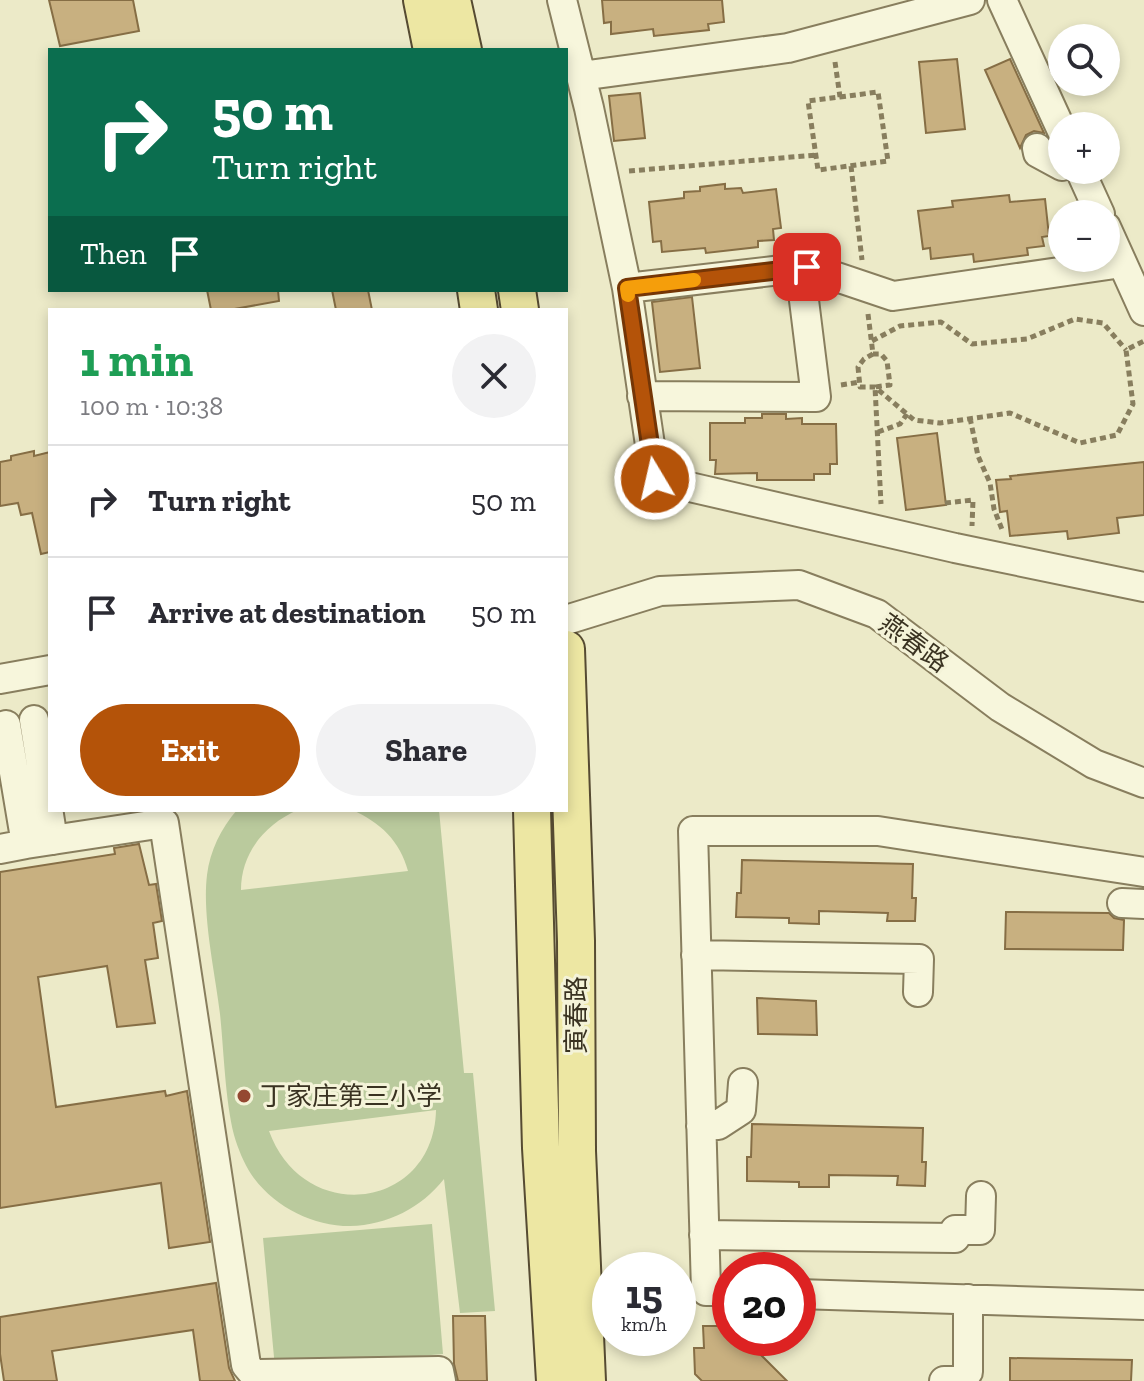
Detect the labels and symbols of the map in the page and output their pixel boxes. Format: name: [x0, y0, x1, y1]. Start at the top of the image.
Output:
pin: [773, 233, 841, 301]
position arrow: [613, 437, 697, 521]
street label: 燕春路: [873, 607, 955, 679]
street label: 寅春路: [560, 976, 592, 1054]
place label: 丁家庄第三小学: [260, 1080, 442, 1112]
marker: 丁家庄第三小学: [235, 1087, 253, 1105]
speed limit sign: 20: [712, 1252, 816, 1356]

